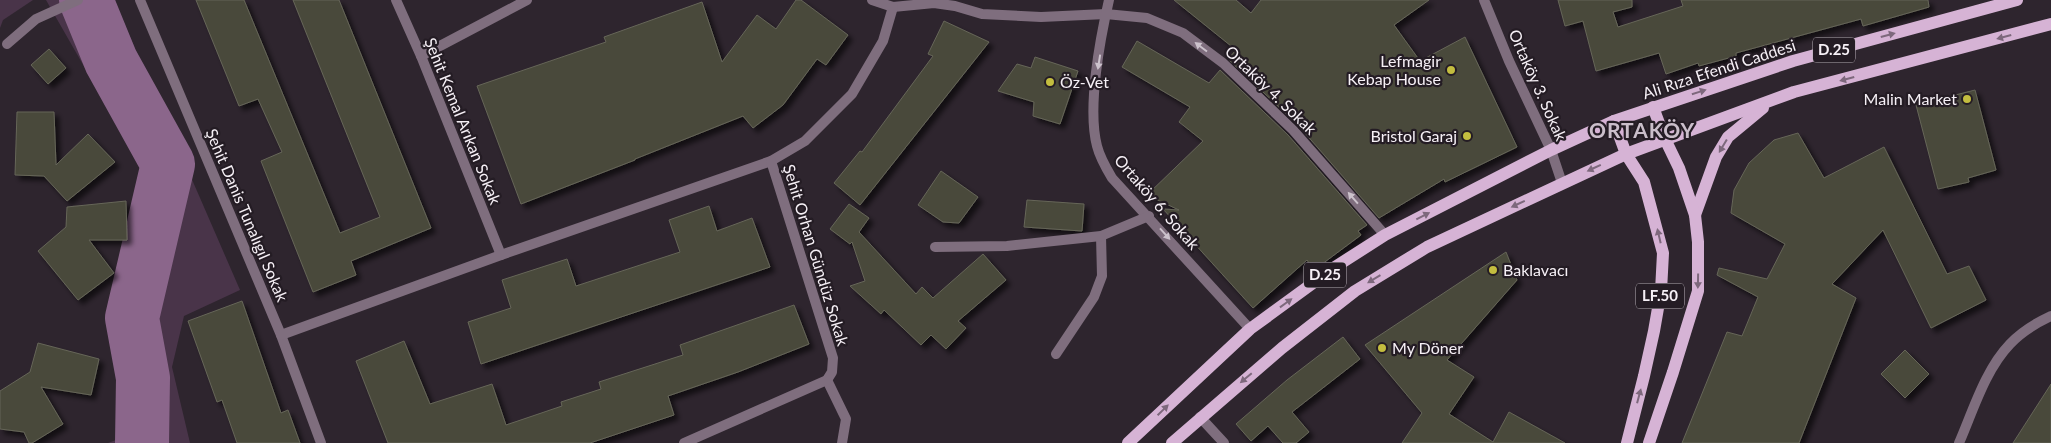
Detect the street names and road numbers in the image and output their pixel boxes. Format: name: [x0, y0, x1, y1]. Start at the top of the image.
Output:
street label: Ortaköy 3. Sokak: [1505, 26, 1572, 144]
street label: Şehit Kemal Arıkan Sokak: [421, 35, 506, 208]
street label: Ali Rıza Efendi Caddesi: [1640, 35, 1798, 102]
road number: D.25: [1813, 38, 1855, 62]
street label: Ortaköy 4. Sokak: [1222, 41, 1322, 139]
street label: Şehit Danis Tunalıgıl Sokak: [202, 125, 293, 305]
street label: Ortaköy 6. Sokak: [1111, 150, 1204, 254]
street label: Şehit Orhan Gündüz Sokak: [780, 162, 853, 349]
road number: D.25: [1304, 262, 1346, 288]
road number: LF.50: [1636, 284, 1684, 308]

